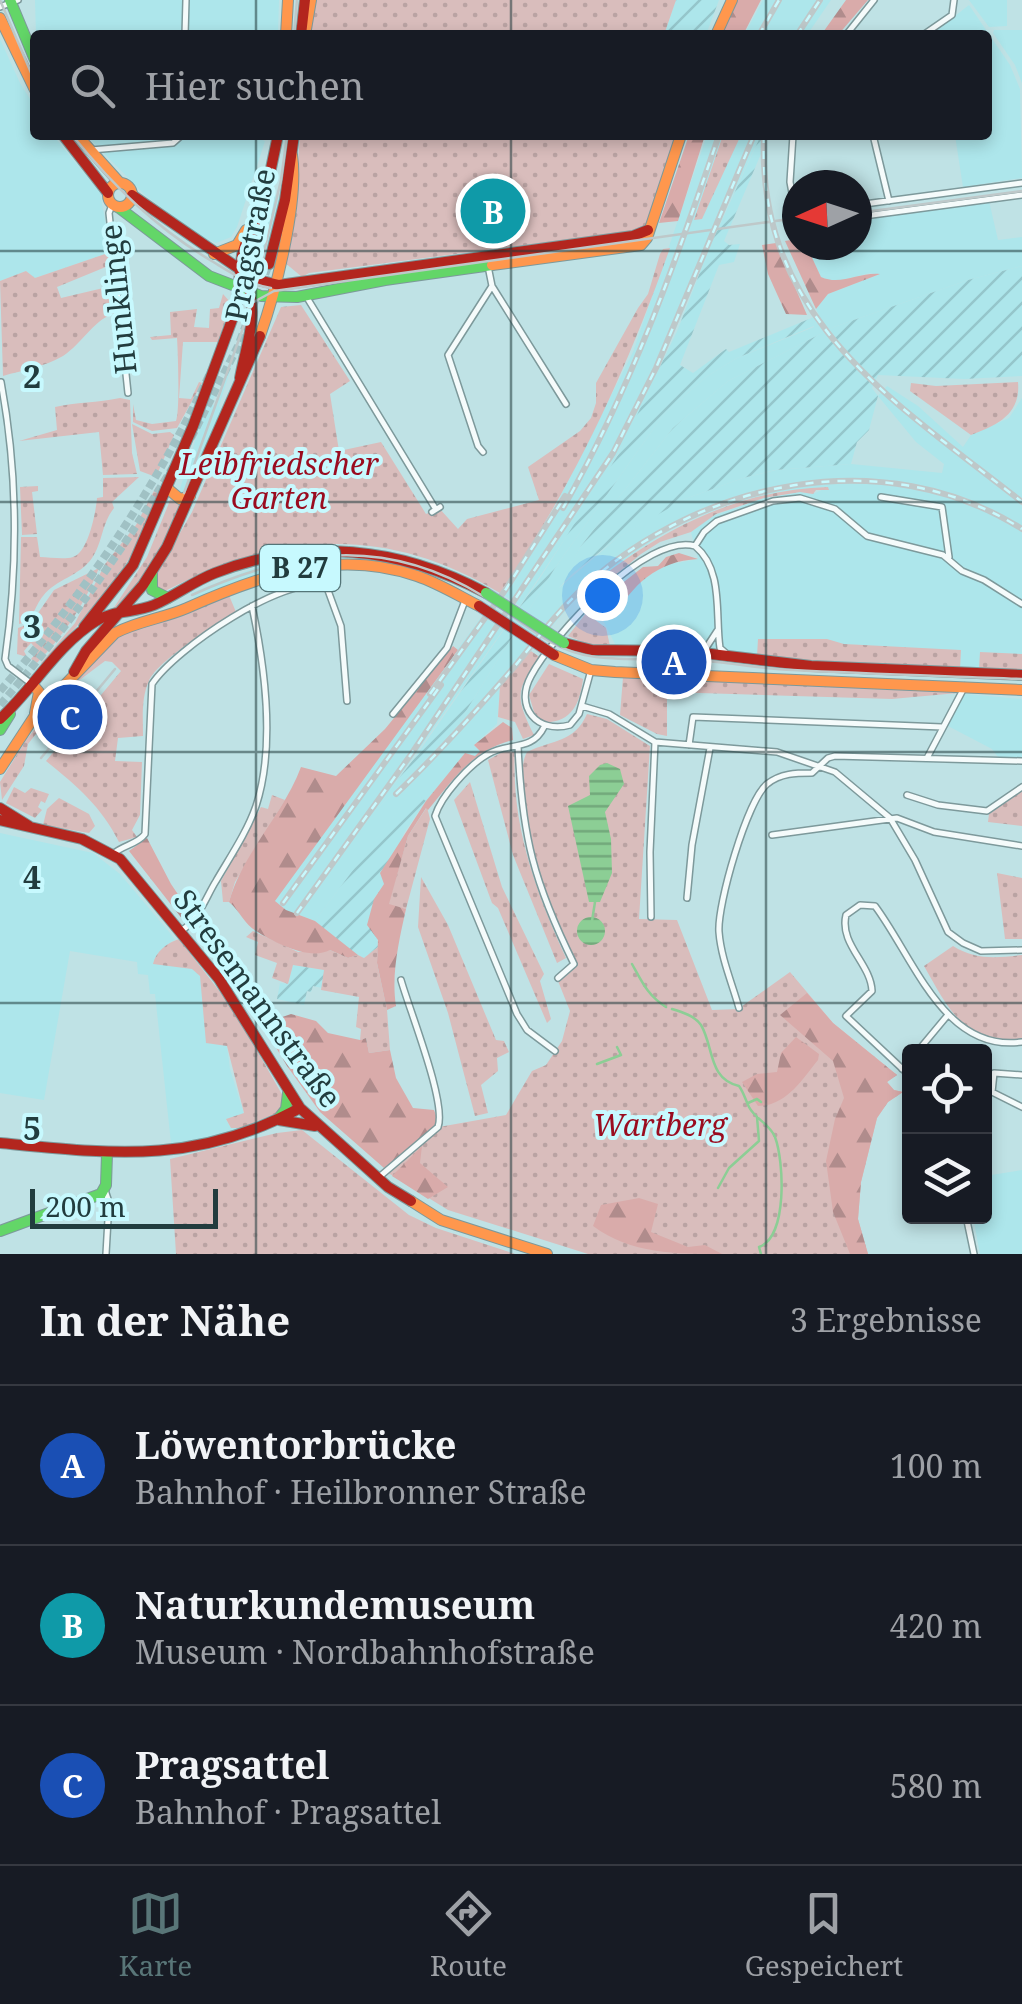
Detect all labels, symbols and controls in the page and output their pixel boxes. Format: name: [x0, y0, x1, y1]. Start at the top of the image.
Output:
search box: [30, 30, 992, 140]
icon: search: [65, 58, 120, 113]
text: Hier suchen: [145, 59, 364, 111]
street label: Pragstraße: [215, 165, 284, 325]
north arrow: [782, 170, 872, 260]
pin: B: [460, 174, 526, 248]
street label: Hunklinge: [89, 222, 146, 376]
text: 2: [23, 354, 41, 397]
park label: Leibfriedscher Garten: [178, 443, 380, 518]
road number: B 27: [260, 545, 340, 591]
your location: [577, 570, 628, 621]
text: 3: [23, 604, 41, 647]
pin: A: [642, 624, 706, 700]
pin: C: [38, 680, 102, 754]
text: 4: [23, 855, 41, 898]
street label: Stresemannstraße: [165, 881, 351, 1116]
map controls: [902, 1044, 992, 1224]
button: locate: [902, 1044, 992, 1134]
park label: Wartberg: [593, 1104, 728, 1145]
text: 5: [23, 1106, 41, 1149]
button: layers: [902, 1134, 992, 1224]
scale bar: [30, 1184, 218, 1228]
text: 200 m: [45, 1187, 126, 1225]
text: In der Nähe: [40, 1291, 290, 1348]
text: 3 Ergebnisse: [790, 1298, 982, 1341]
text: Löwentorbrücke: [135, 1418, 456, 1470]
text: A: [60, 1444, 85, 1487]
text: 100 m: [890, 1444, 982, 1487]
text: Bahnhof · Heilbronner Straße: [135, 1470, 587, 1513]
text: Naturkundemuseum: [135, 1578, 535, 1630]
text: B: [62, 1604, 83, 1647]
text: 420 m: [890, 1604, 982, 1647]
text: Museum · Nordbahnhofstraße: [135, 1630, 595, 1673]
text: Pragsattel: [135, 1738, 329, 1790]
text: C: [62, 1764, 83, 1807]
text: 580 m: [890, 1764, 982, 1807]
text: Bahnhof · Pragsattel: [135, 1790, 441, 1833]
tab: Karte: [119, 1886, 192, 1984]
tab: Route: [430, 1886, 507, 1984]
tab: Gespeichert: [745, 1886, 903, 1984]

